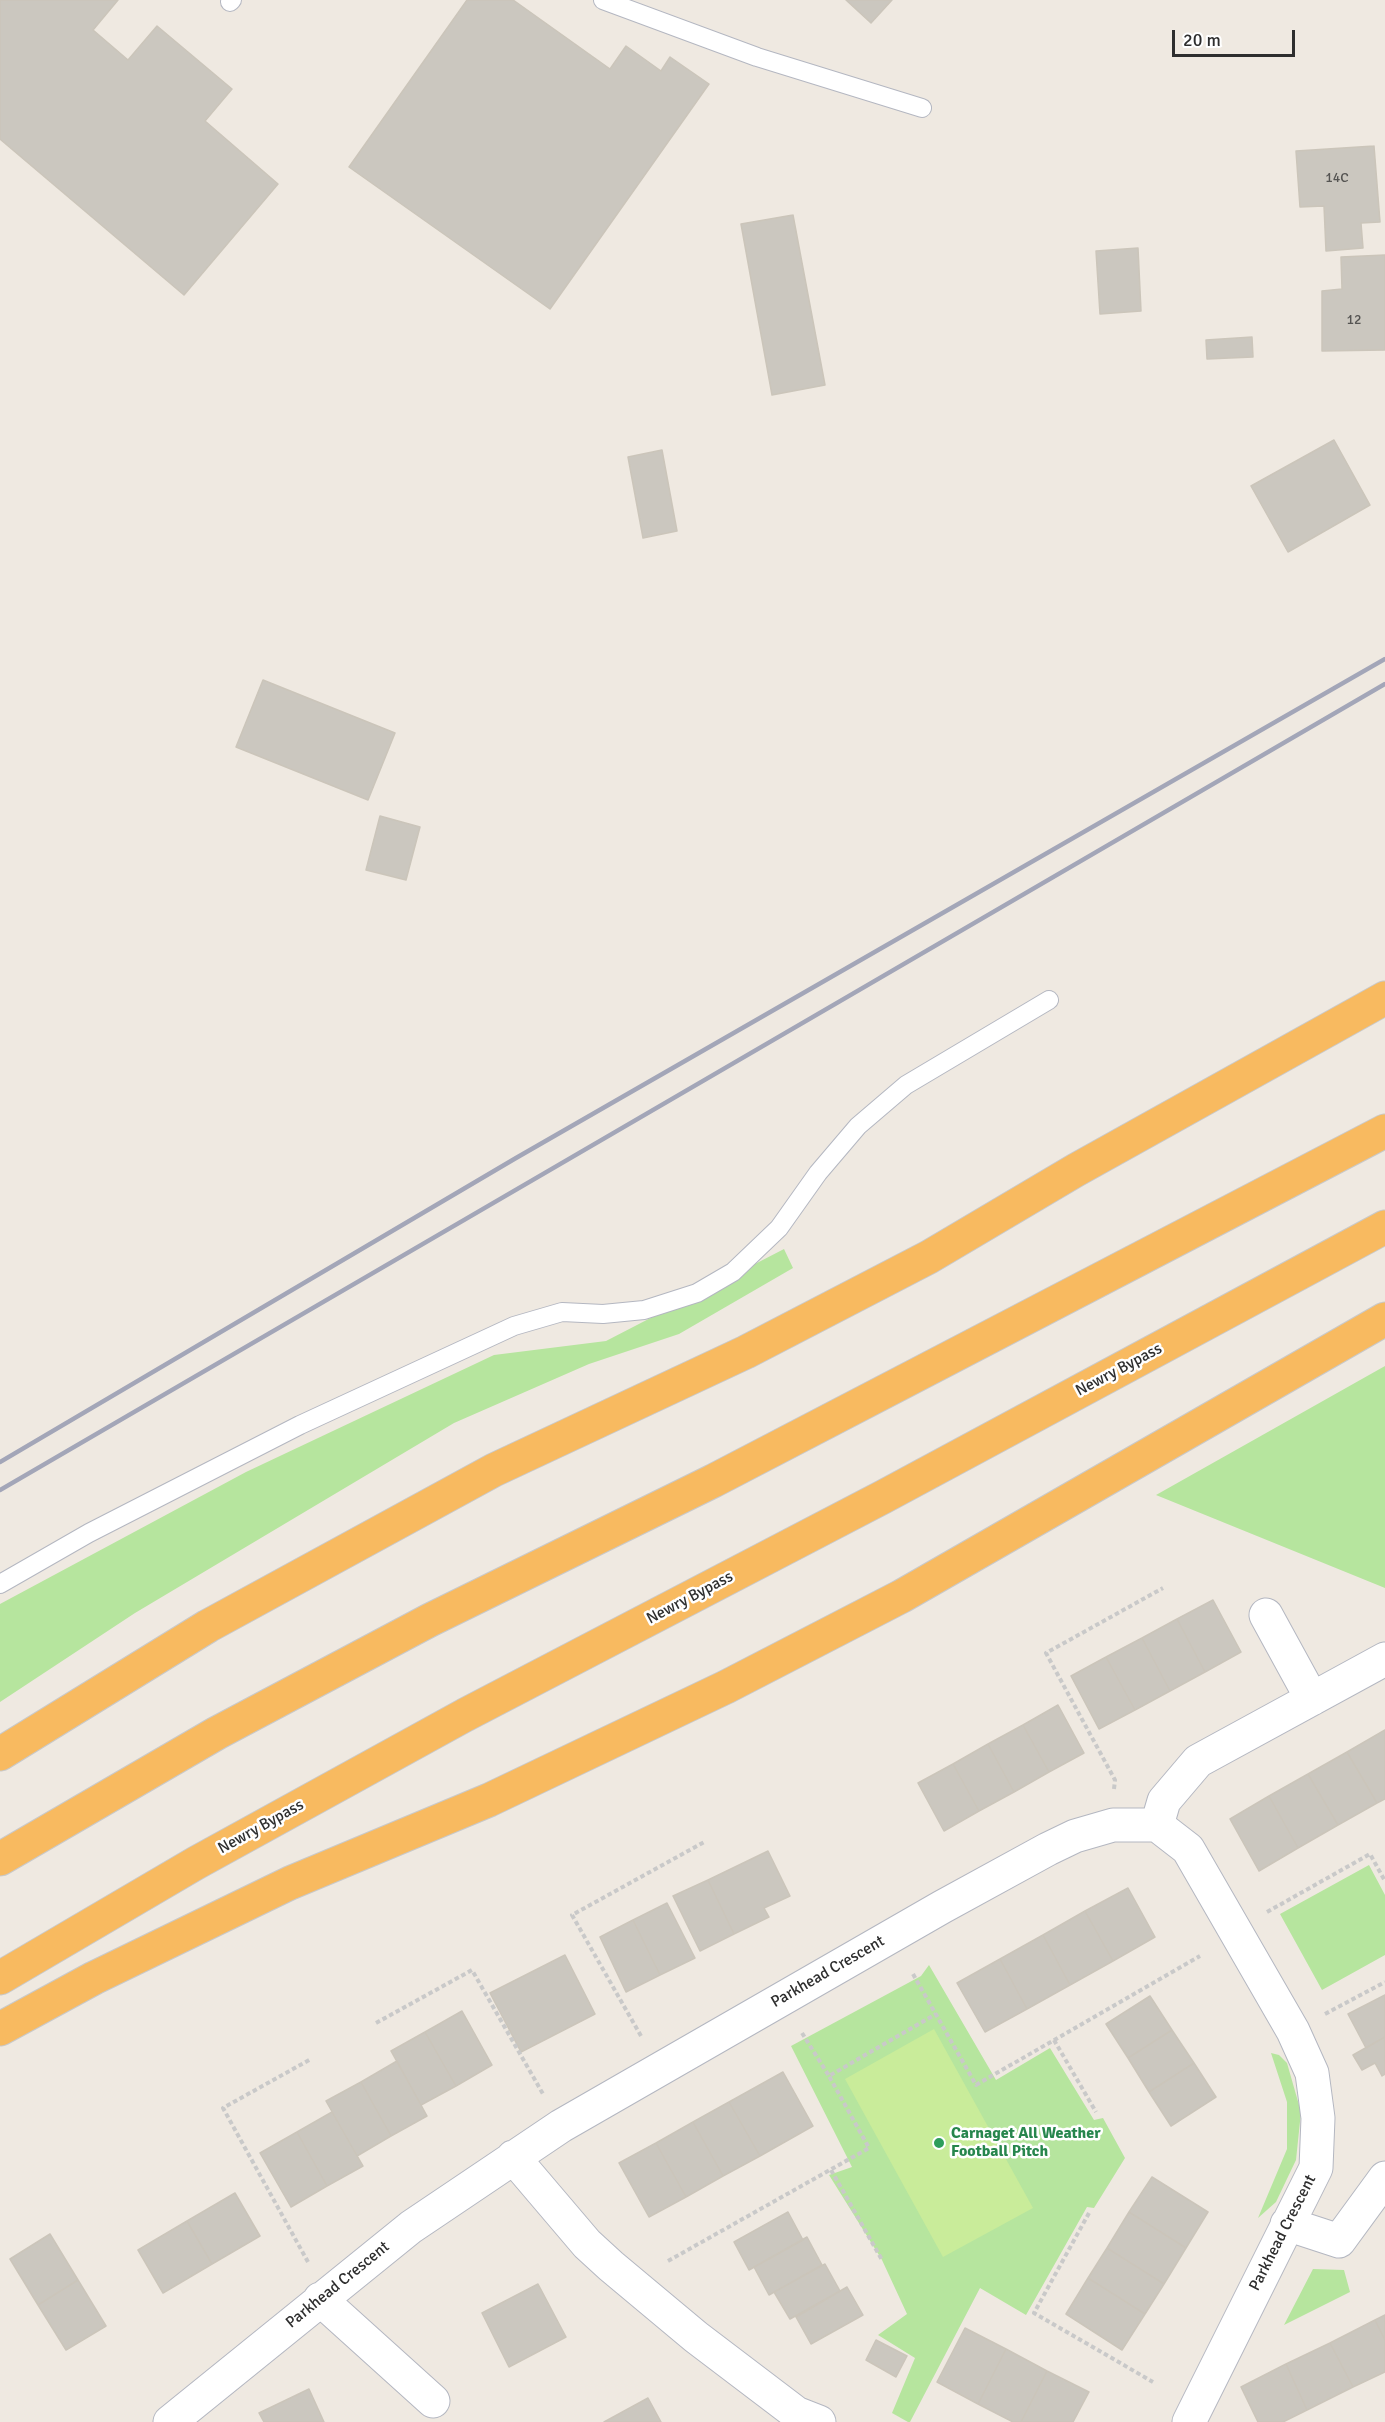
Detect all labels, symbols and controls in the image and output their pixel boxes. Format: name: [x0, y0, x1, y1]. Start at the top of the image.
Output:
scale bar: [1175, 18, 1298, 56]
text: 20 m: [1183, 29, 1221, 51]
house number: 14C: [1325, 170, 1349, 186]
house number: 12: [1346, 312, 1362, 328]
street label: Newry Bypass: [1073, 1339, 1165, 1401]
street label: Newry Bypass: [644, 1567, 736, 1629]
street label: Newry Bypass: [215, 1796, 307, 1858]
street label: Parkhead Crescent: [768, 1932, 888, 2012]
place label: Carnaget All Weather Football Pitch: [951, 2124, 1100, 2162]
marker: Carnaget All Weather Football Pitch: [932, 2136, 946, 2150]
street label: Parkhead Crescent: [1245, 2172, 1321, 2294]
street label: Parkhead Crescent: [282, 2237, 394, 2333]

